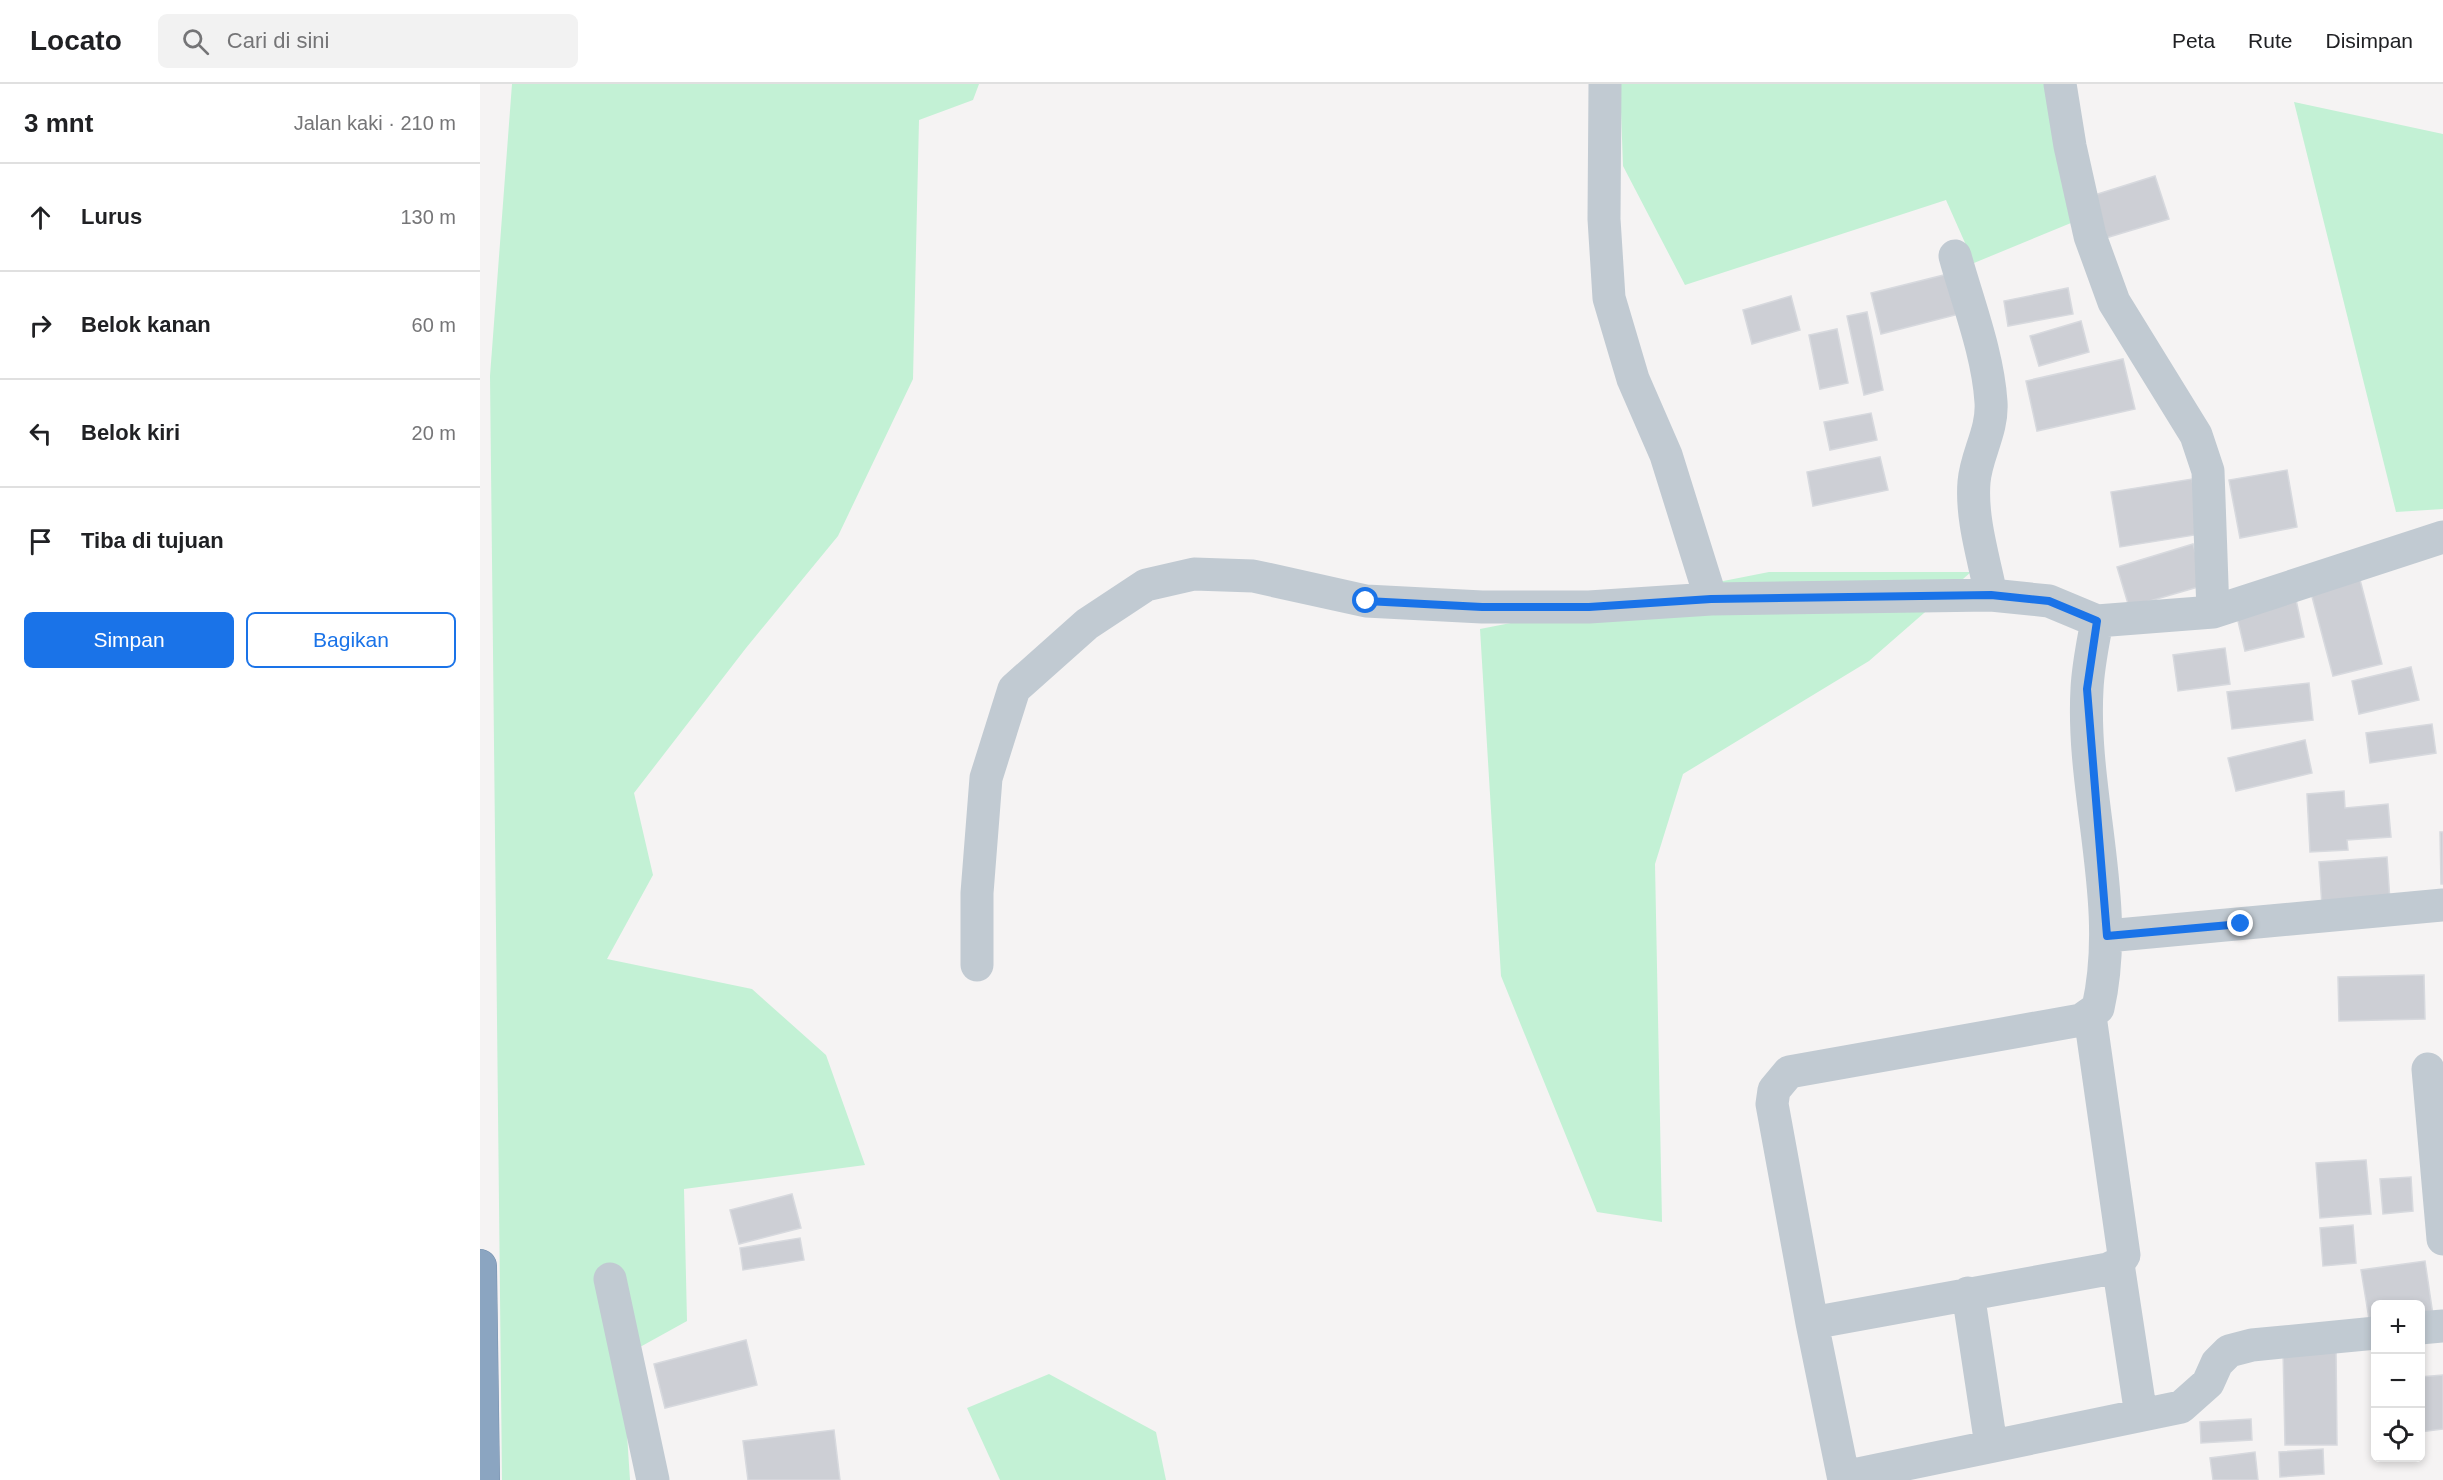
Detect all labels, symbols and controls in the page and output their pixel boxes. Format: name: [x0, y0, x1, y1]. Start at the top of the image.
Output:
search box: [158, 14, 578, 68]
text: Locato: [30, 25, 122, 56]
icon: search: [179, 25, 212, 58]
text: Cari di sini: [227, 28, 329, 53]
text: Peta: [2172, 29, 2215, 52]
text: Rute: [2248, 29, 2292, 52]
text: Disimpan: [2325, 29, 2413, 52]
text: 3 mnt: [24, 108, 93, 138]
text: Jalan kaki · 210 m: [294, 112, 456, 134]
icon: ahead: [24, 201, 57, 234]
text: Lurus: [81, 204, 142, 229]
text: 130 m: [400, 206, 456, 228]
icon: right: [24, 309, 57, 342]
text: Belok kanan: [81, 312, 211, 337]
text: 60 m: [412, 314, 456, 336]
icon: left: [24, 417, 57, 450]
text: Belok kiri: [81, 420, 180, 445]
text: 20 m: [412, 422, 456, 444]
icon: arrive: [24, 525, 57, 558]
text: Tiba di tujuan: [81, 528, 224, 553]
route start: [1352, 587, 1378, 613]
button: Simpan: [24, 612, 234, 668]
button: Bagikan: [246, 612, 456, 668]
route end: [2227, 910, 2253, 936]
map controls: [2371, 1300, 2425, 1462]
button: +: [2371, 1300, 2425, 1354]
button: −: [2371, 1354, 2425, 1408]
button: locate: [2371, 1408, 2425, 1462]

